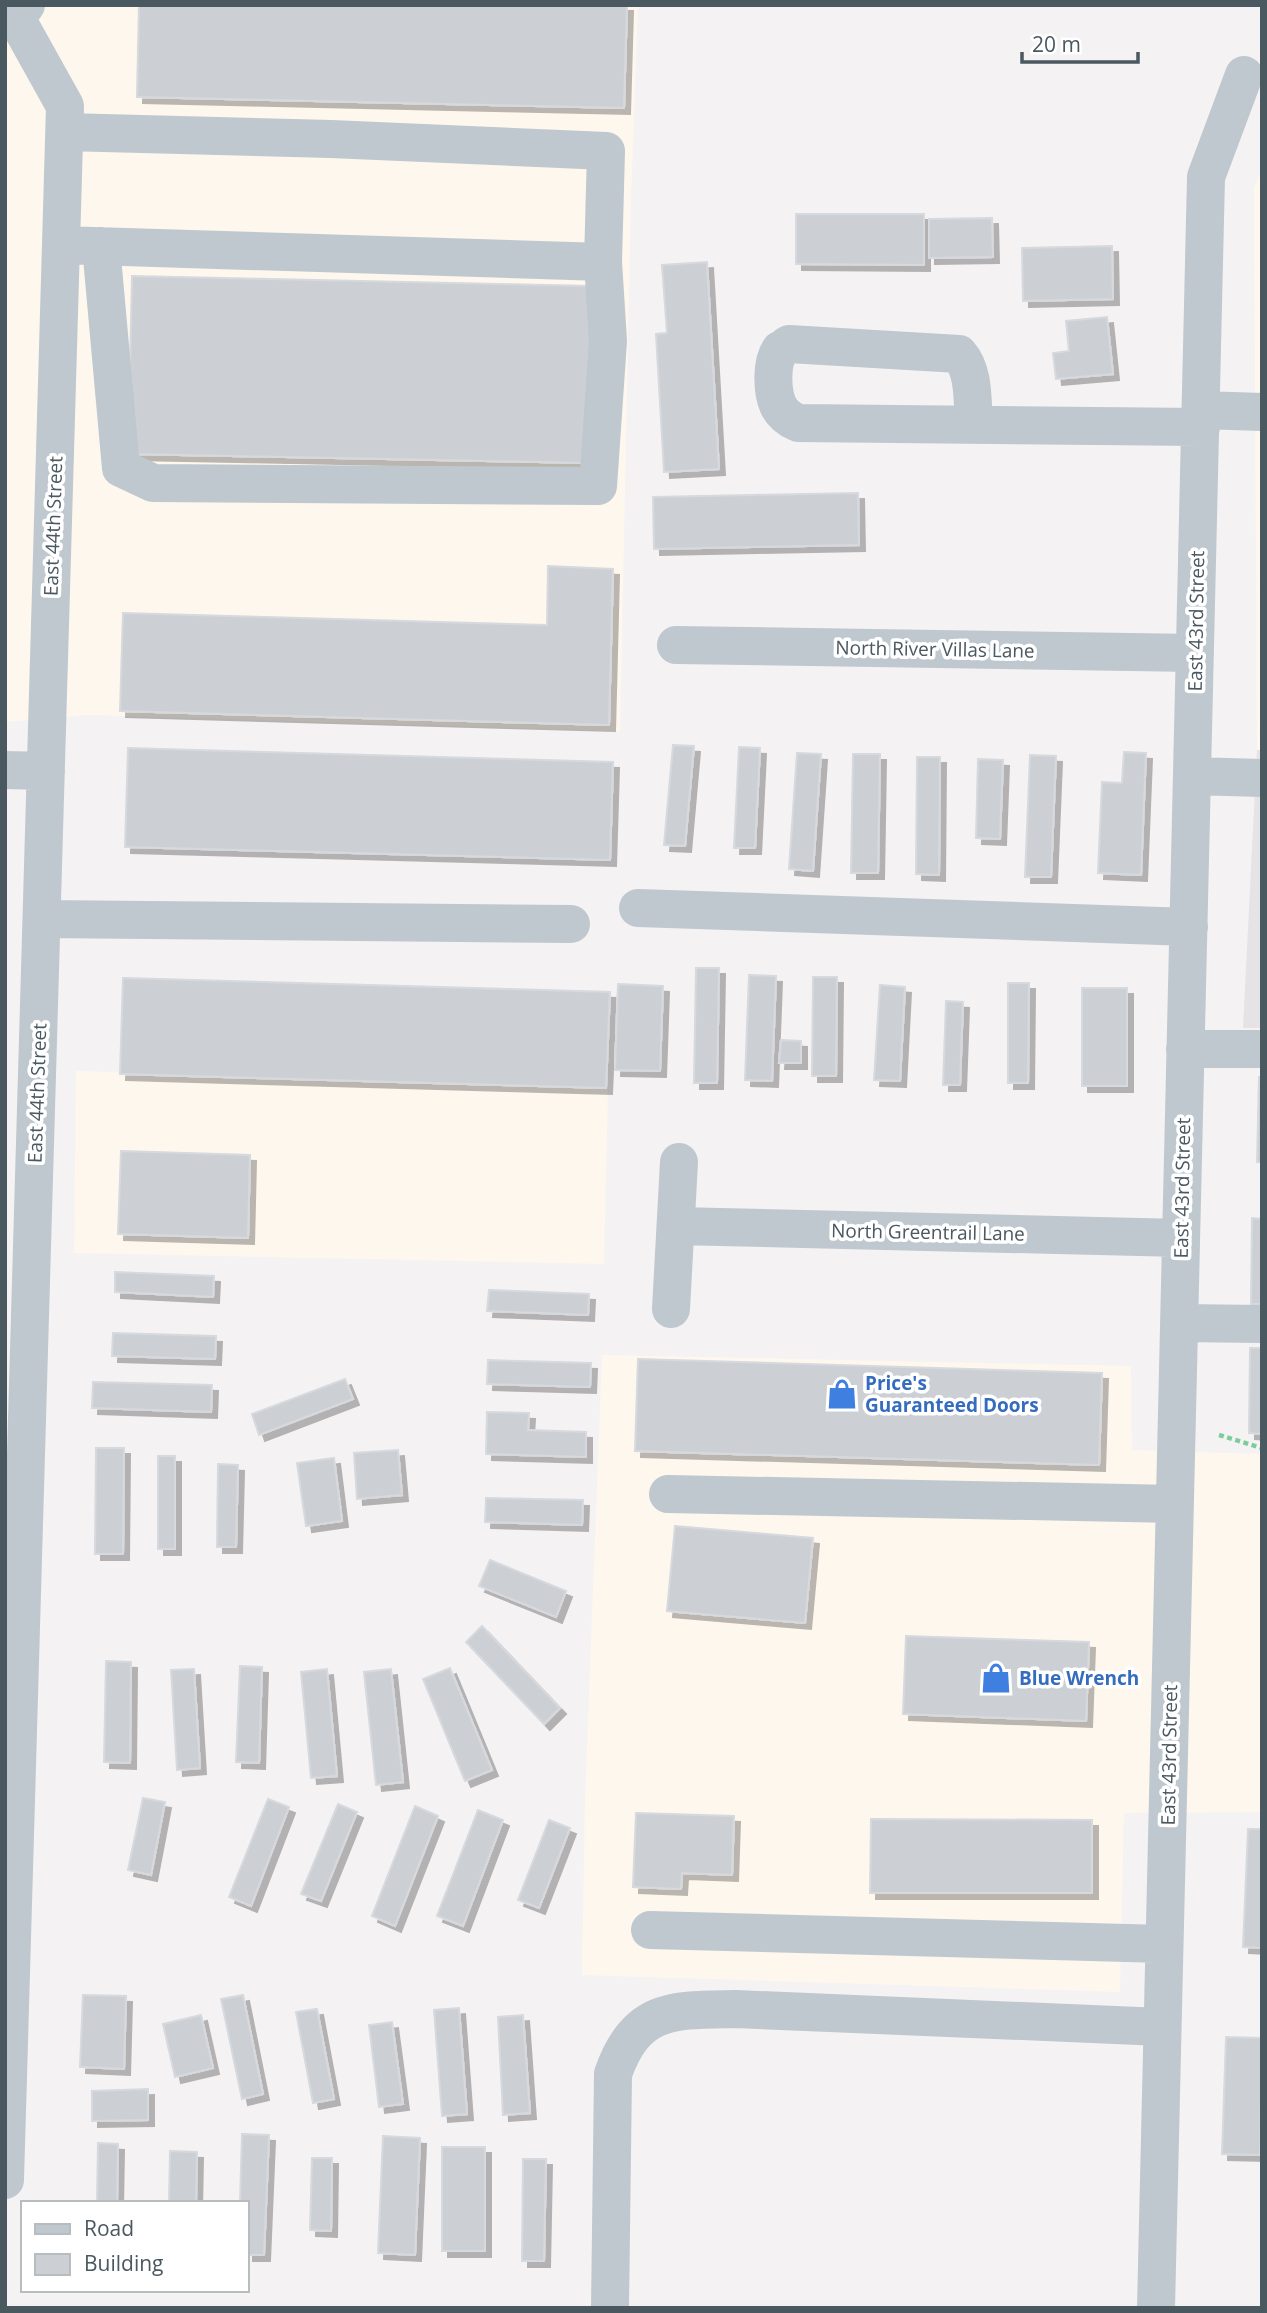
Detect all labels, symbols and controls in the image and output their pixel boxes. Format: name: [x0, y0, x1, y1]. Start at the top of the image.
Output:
scale bar: [1022, 21, 1138, 65]
text: 20 m: [1032, 30, 1081, 58]
street label: East 44th Street: [38, 455, 68, 596]
street label: East 43rd Street: [1182, 550, 1210, 692]
street label: North River Villas Lane: [835, 634, 1035, 664]
street label: East 44th Street: [22, 1022, 52, 1163]
street label: East 43rd Street: [1168, 1117, 1196, 1259]
street label: North Greentrail Lane: [831, 1217, 1025, 1247]
place label: Price's Guaranteed Doors: [865, 1370, 1039, 1418]
shop icon: Price's Guaranteed Doors: [825, 1377, 859, 1411]
shop icon: Blue Wrench: [979, 1661, 1013, 1695]
place label: Blue Wrench: [1019, 1665, 1139, 1691]
street label: East 43rd Street: [1155, 1684, 1183, 1826]
legend: [21, 2201, 248, 2292]
text: Road: [84, 2214, 134, 2242]
text: Building: [84, 2249, 163, 2277]

